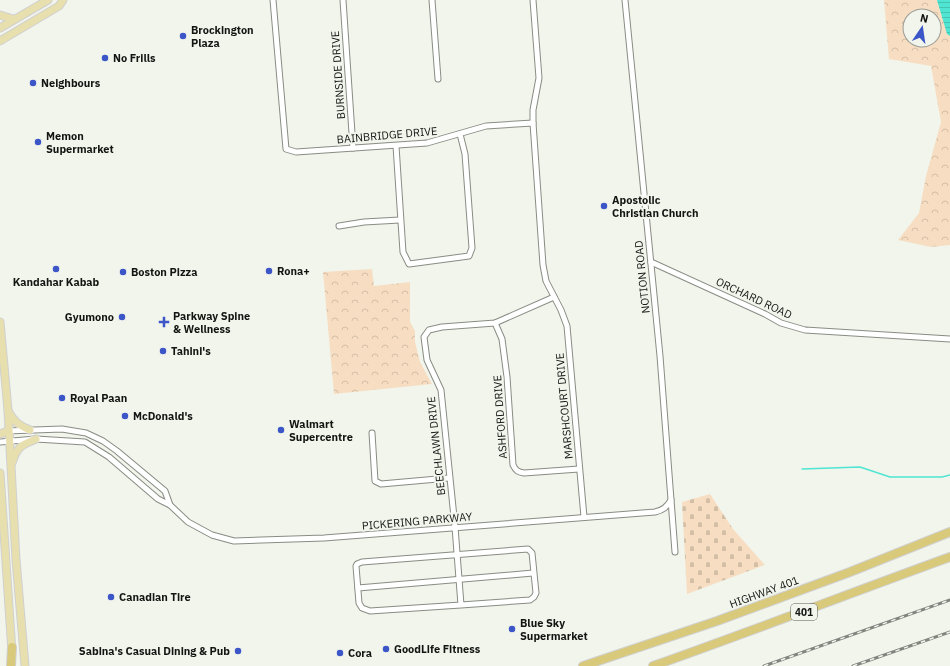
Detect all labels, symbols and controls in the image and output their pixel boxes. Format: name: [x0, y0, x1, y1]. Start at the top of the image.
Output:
north arrow: [902, 8, 942, 48]
text: N: [919, 11, 930, 26]
place label: Brockington Plaza: [191, 23, 254, 50]
street label: BURNSIDE DRIVE: [328, 30, 348, 120]
marker: Brockington Plaza: [178, 31, 188, 41]
place label: No Frills: [113, 51, 156, 65]
marker: No Frills: [100, 53, 110, 63]
place label: Neighbours: [41, 76, 101, 90]
marker: Neighbours: [28, 78, 38, 88]
street label: BAINBRIDGE DRIVE: [336, 124, 438, 146]
place label: Memon Supermarket: [46, 129, 114, 156]
marker: Memon Supermarket: [33, 137, 43, 147]
place label: Apostolic Christian Church: [612, 193, 698, 220]
marker: Apostolic Christian Church: [599, 201, 609, 211]
street label: NOTION ROAD: [631, 240, 653, 314]
marker: Kandahar Kabab: [51, 264, 61, 274]
place label: Rona+: [277, 264, 310, 278]
place label: Boston Pizza: [131, 265, 198, 279]
marker: Rona+: [264, 266, 274, 276]
marker: Boston Pizza: [118, 267, 128, 277]
street label: ORCHARD ROAD: [714, 274, 794, 322]
place label: Kandahar Kabab: [13, 275, 100, 289]
place label: Parkway Spine & Wellness: [173, 309, 250, 336]
place label: Gyumono: [65, 310, 114, 324]
marker: Gyumono: [117, 312, 127, 322]
marker: Parkway Spine & Wellness: [158, 316, 170, 328]
place label: Tahini's: [171, 344, 211, 358]
marker: Tahini's: [158, 346, 168, 356]
street label: MARSHCOURT DRIVE: [552, 352, 576, 460]
street label: ASHFORD DRIVE: [490, 375, 510, 459]
place label: Royal Paan: [70, 391, 127, 405]
marker: Royal Paan: [57, 393, 67, 403]
street label: BEECHLAWN DRIVE: [424, 396, 448, 496]
place label: McDonald's: [133, 409, 193, 423]
marker: McDonald's: [120, 411, 130, 421]
place label: Walmart Supercentre: [289, 417, 353, 444]
marker: Walmart Supercentre: [276, 425, 286, 435]
street label: PICKERING PARKWAY: [361, 509, 473, 533]
street label: HIGHWAY 401: [727, 573, 801, 611]
place label: Canadian Tire: [119, 590, 191, 604]
marker: Canadian Tire: [106, 592, 116, 602]
road number: 401: [791, 604, 817, 620]
place label: Blue Sky Supermarket: [520, 616, 588, 643]
marker: Blue Sky Supermarket: [507, 624, 517, 634]
place label: GoodLife Fitness: [394, 642, 481, 656]
place label: Sabina's Casual Dining & Pub: [79, 644, 230, 658]
marker: GoodLife Fitness: [381, 644, 391, 654]
marker: Sabina's Casual Dining & Pub: [233, 646, 243, 656]
place label: Cora: [348, 646, 372, 660]
marker: Cora: [335, 648, 345, 658]

